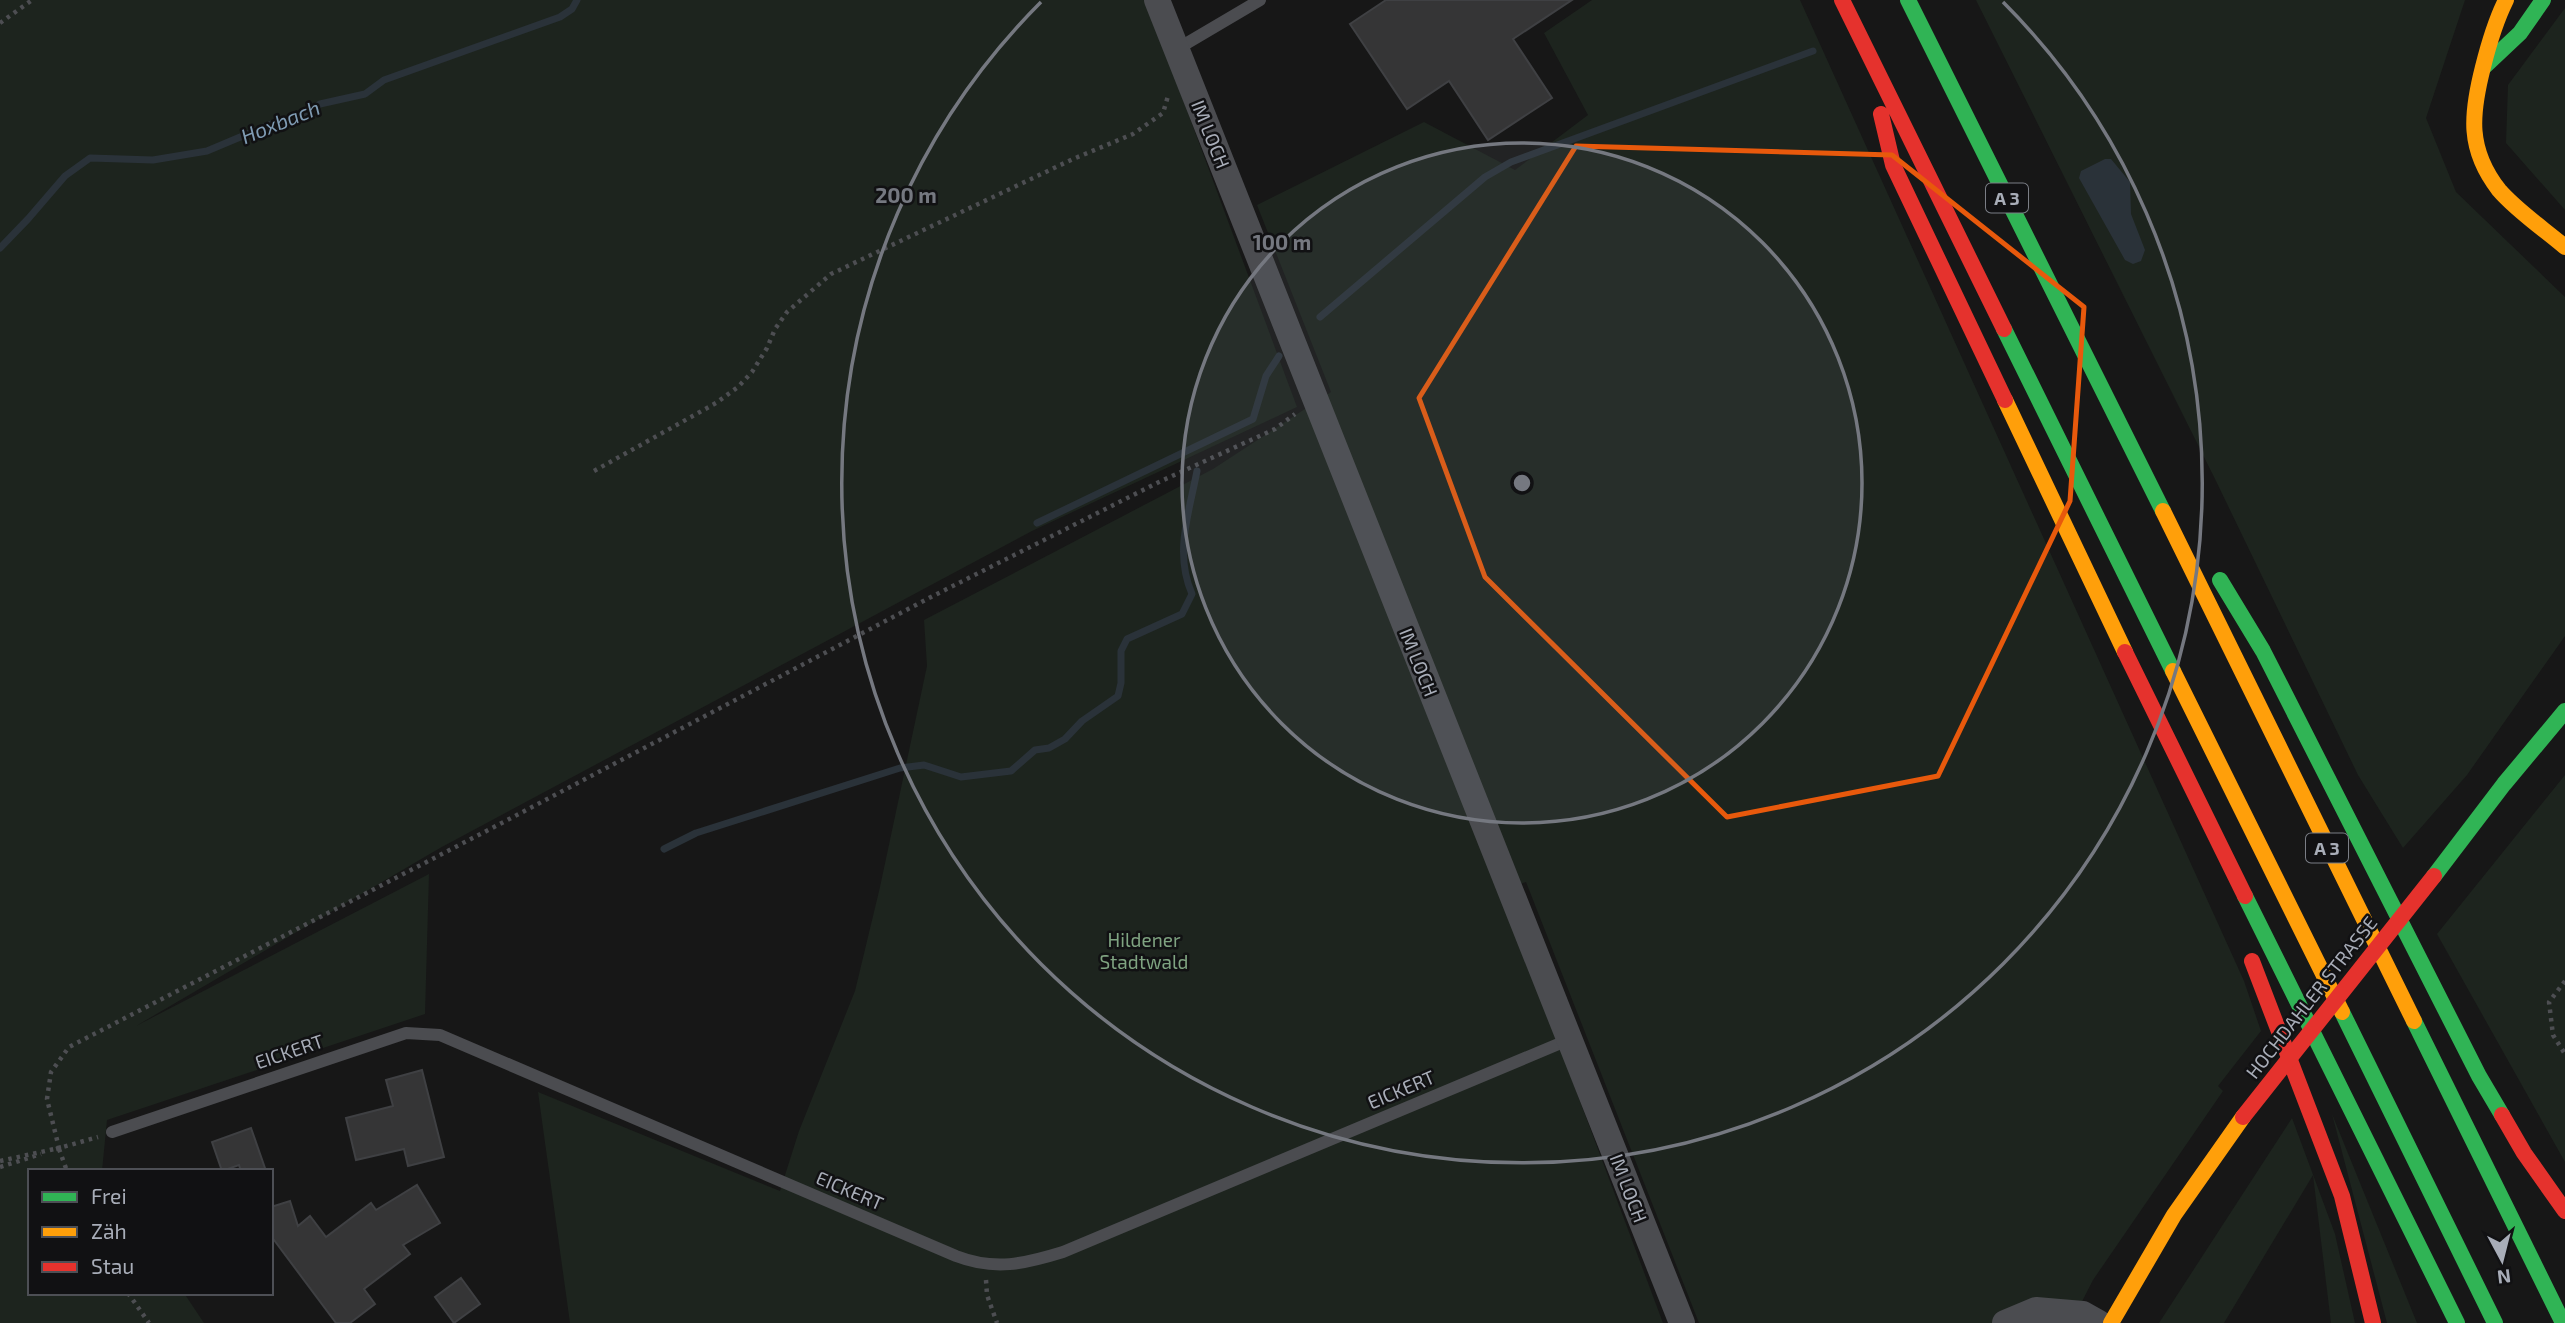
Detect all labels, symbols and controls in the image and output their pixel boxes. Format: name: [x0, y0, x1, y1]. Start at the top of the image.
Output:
water label: Hoxbach: [237, 94, 323, 148]
street label: IM LOCH: [1187, 97, 1235, 171]
text: 200 m: [875, 182, 937, 207]
road number: A 3: [1986, 183, 2028, 212]
text: 100 m: [1253, 229, 1311, 254]
centre of rings: [1510, 471, 1534, 495]
street label: IM LOCH: [1395, 625, 1443, 699]
road number: A 3: [2306, 834, 2348, 862]
street label: HOCHDAHLER STRASSE: [2241, 911, 2381, 1083]
park label: Hildener Stadtwald: [1100, 928, 1188, 973]
street label: EICKERT: [252, 1029, 326, 1073]
street label: EICKERT: [1364, 1065, 1438, 1113]
street label: IM LOCH: [1605, 1150, 1653, 1226]
street label: EICKERT: [813, 1166, 887, 1214]
legend: [28, 1169, 273, 1295]
text: Frei: [91, 1183, 127, 1208]
text: Zäh: [91, 1218, 127, 1243]
north arrow: [2467, 1225, 2537, 1295]
text: Stau: [91, 1253, 134, 1278]
text: N: [2496, 1265, 2512, 1290]

